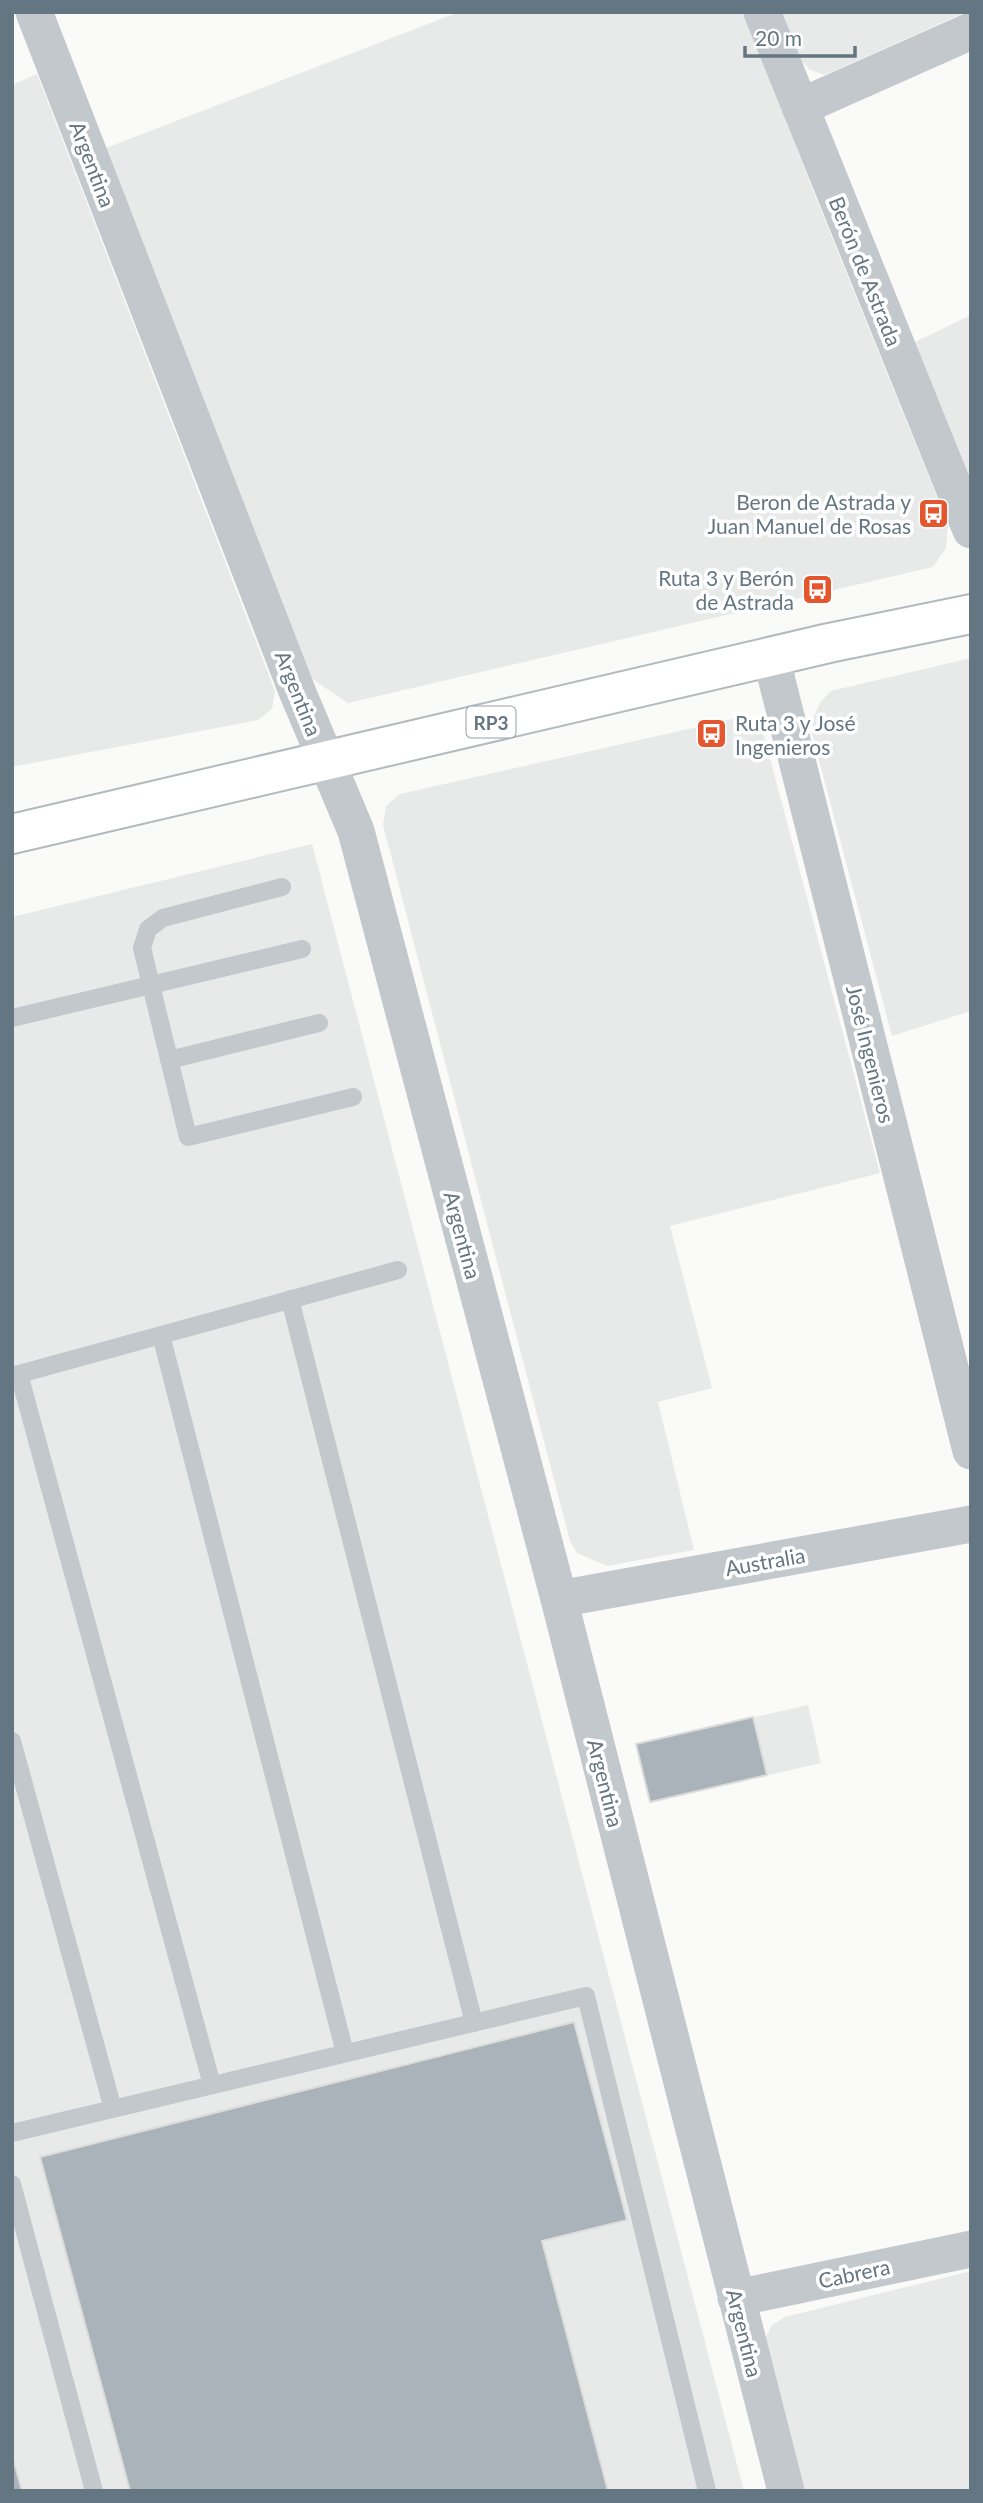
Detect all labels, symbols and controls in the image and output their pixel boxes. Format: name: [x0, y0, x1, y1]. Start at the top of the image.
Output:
scale bar: [745, 14, 855, 58]
text: 20 m: [755, 25, 802, 50]
street label: Argentina: [65, 117, 121, 211]
street label: Berón de Astrada: [825, 193, 907, 349]
place label: Beron de Astrada y Juan Manuel de Rosas: [707, 489, 911, 538]
bus stop icon: Beron de Astrada y Juan Manuel de Rosas: [917, 496, 951, 530]
place label: Ruta 3 y Berón de Astrada: [658, 565, 794, 614]
bus stop icon: Ruta 3 y Berón de Astrada: [800, 572, 834, 606]
street label: Argentina: [271, 647, 327, 739]
road number: RP3: [466, 706, 516, 737]
place label: Ruta 3 y José Ingenieros: [735, 710, 855, 759]
bus stop icon: Ruta 3 y José Ingenieros: [695, 717, 729, 751]
street label: José Ingenieros: [842, 982, 900, 1126]
street label: Argentina: [439, 1188, 487, 1282]
street label: Australia: [723, 1542, 807, 1580]
street label: Argentina: [583, 1736, 629, 1830]
street label: Cabrera: [816, 2253, 892, 2293]
street label: Argentina: [722, 2286, 768, 2380]

